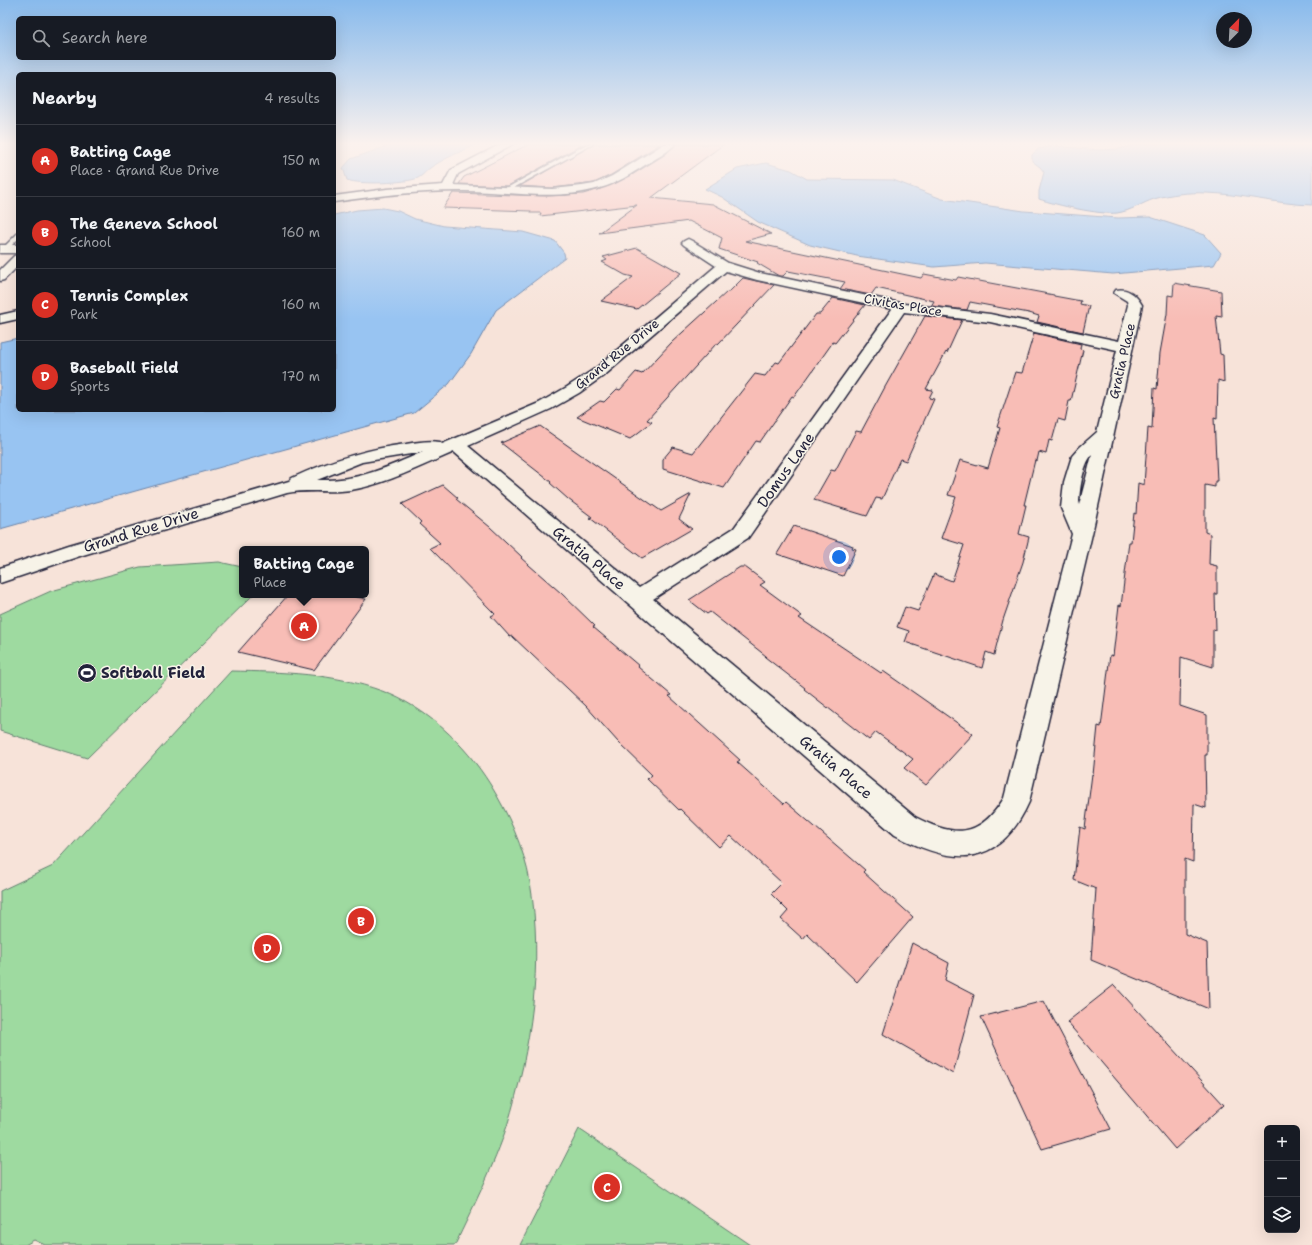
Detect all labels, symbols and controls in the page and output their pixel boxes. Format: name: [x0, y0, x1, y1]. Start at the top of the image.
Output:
north arrow: [1216, 12, 1252, 48]
search box: [16, 16, 336, 60]
icon: search: [30, 27, 52, 49]
text: Search here: [62, 28, 148, 48]
text: Nearby: [32, 87, 97, 109]
text: 4 results: [264, 90, 320, 107]
text: Batting Cage: [70, 142, 171, 162]
text: A: [40, 152, 50, 169]
text: 150 m: [282, 152, 320, 169]
text: Place · Grand Rue Drive: [70, 162, 219, 179]
text: The Geneva School: [70, 214, 218, 234]
text: B: [41, 224, 49, 241]
text: 160 m: [282, 224, 320, 241]
text: School: [70, 234, 111, 251]
text: Tennis Complex: [70, 286, 188, 306]
street label: Civitas Place: [862, 290, 944, 320]
text: C: [41, 296, 49, 313]
text: 160 m: [282, 296, 320, 313]
text: Park: [70, 306, 98, 323]
street label: Grand Rue Drive: [571, 315, 663, 393]
street label: Gratia Place: [1105, 321, 1139, 401]
text: Baseball Field: [70, 358, 179, 378]
text: D: [40, 368, 50, 385]
text: 170 m: [282, 368, 320, 385]
text: Sports: [70, 378, 110, 395]
street label: Domus Lane: [753, 428, 819, 512]
street label: Grand Rue Drive: [81, 503, 201, 557]
street label: Gratia Place: [548, 522, 630, 594]
popup: [239, 546, 369, 598]
your location: [829, 547, 849, 567]
text: Batting Cage: [253, 554, 355, 574]
text: Place: [253, 574, 287, 591]
pin: A: [291, 611, 317, 641]
sports icon: Softball Field: [76, 662, 98, 684]
place label: Softball Field: [101, 663, 205, 683]
street label: Gratia Place: [795, 731, 877, 803]
pin: B: [348, 906, 374, 936]
pin: D: [254, 933, 280, 963]
map controls: [1264, 1125, 1300, 1233]
button: +: [1264, 1125, 1300, 1161]
button: −: [1264, 1161, 1300, 1197]
pin: C: [594, 1172, 620, 1202]
button: layers: [1264, 1197, 1300, 1233]

